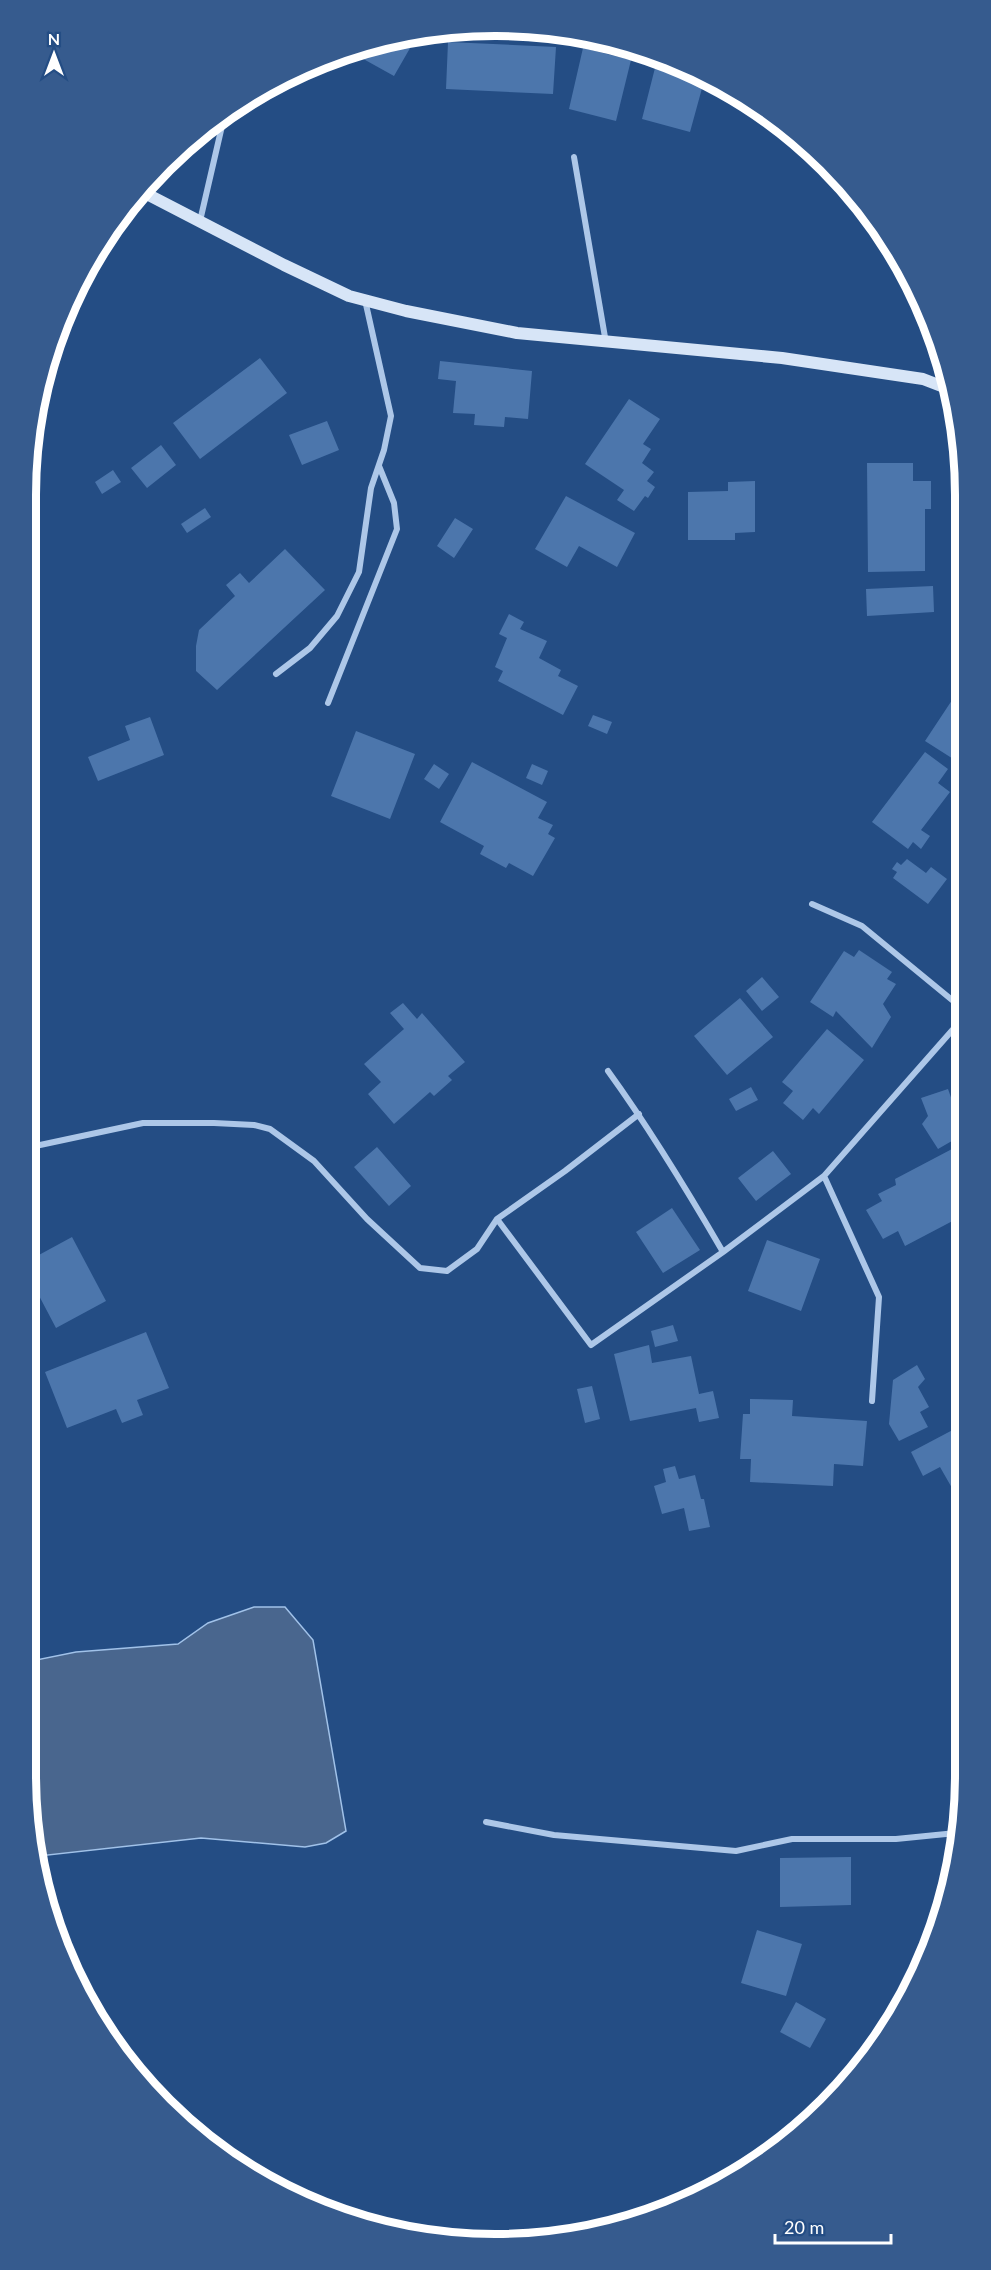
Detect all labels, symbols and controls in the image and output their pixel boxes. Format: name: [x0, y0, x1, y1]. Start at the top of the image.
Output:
north arrow: [24, 24, 84, 84]
text: N: [48, 29, 60, 48]
scale bar: [775, 2207, 890, 2245]
text: 20 m: [784, 2216, 824, 2238]

